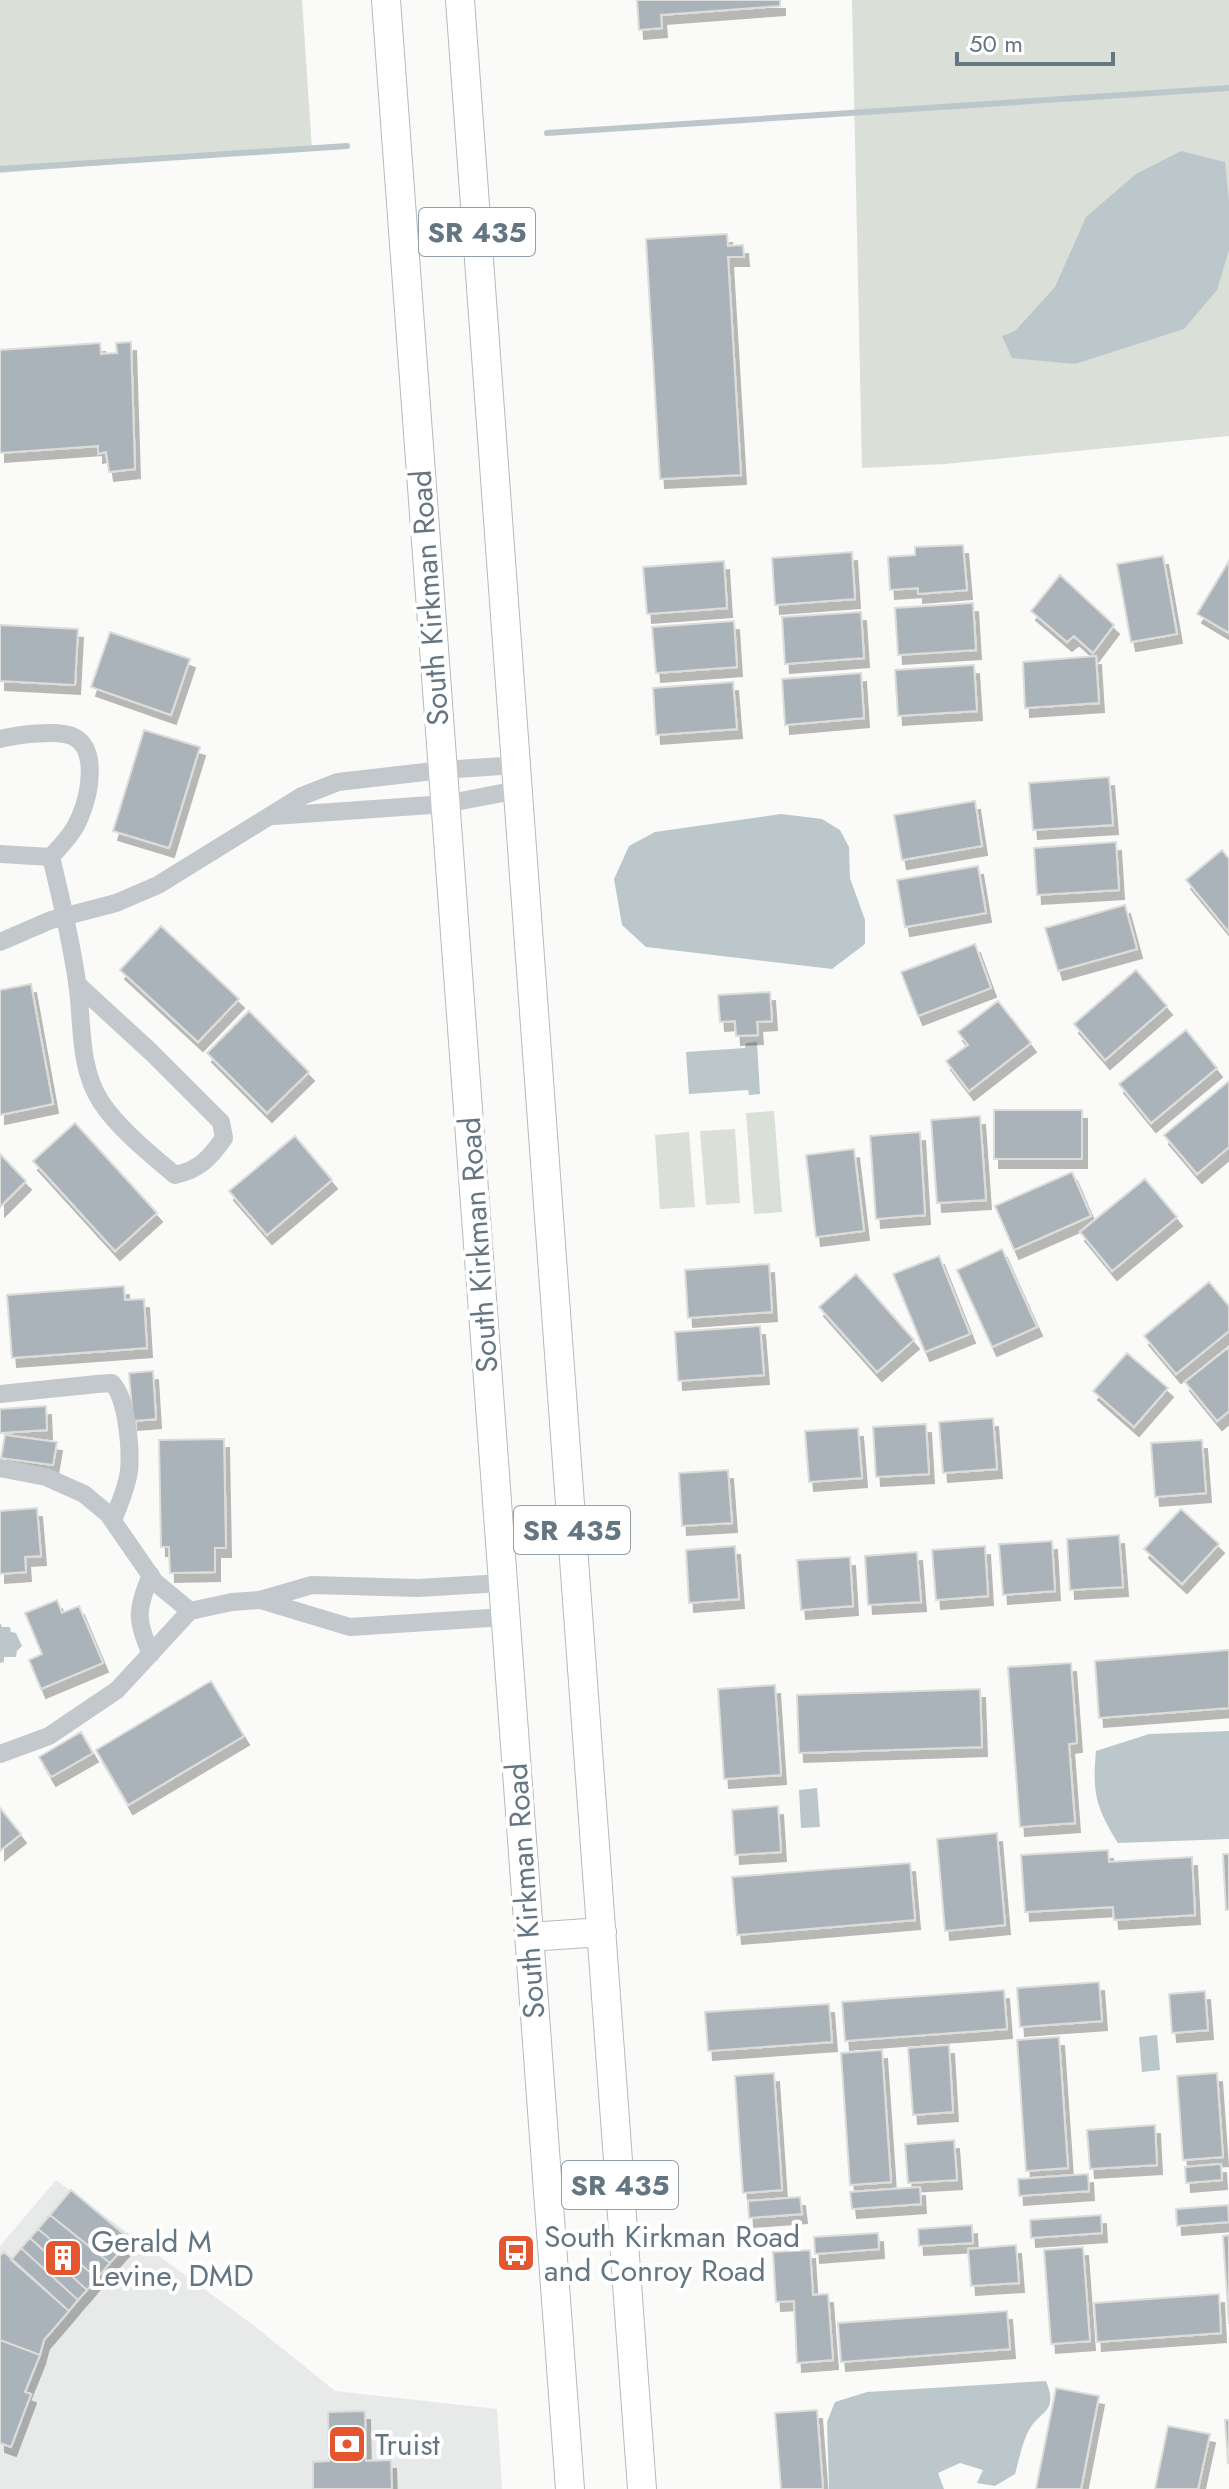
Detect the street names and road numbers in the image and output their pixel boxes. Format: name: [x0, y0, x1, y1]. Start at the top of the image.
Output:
road number: SR 435: [419, 208, 535, 256]
street label: South Kirkman Road: [399, 469, 459, 727]
street label: South Kirkman Road: [448, 1116, 508, 1374]
road number: SR 435: [514, 1506, 630, 1554]
street label: South Kirkman Road: [495, 1762, 555, 2020]
road number: SR 435: [562, 2161, 678, 2209]

